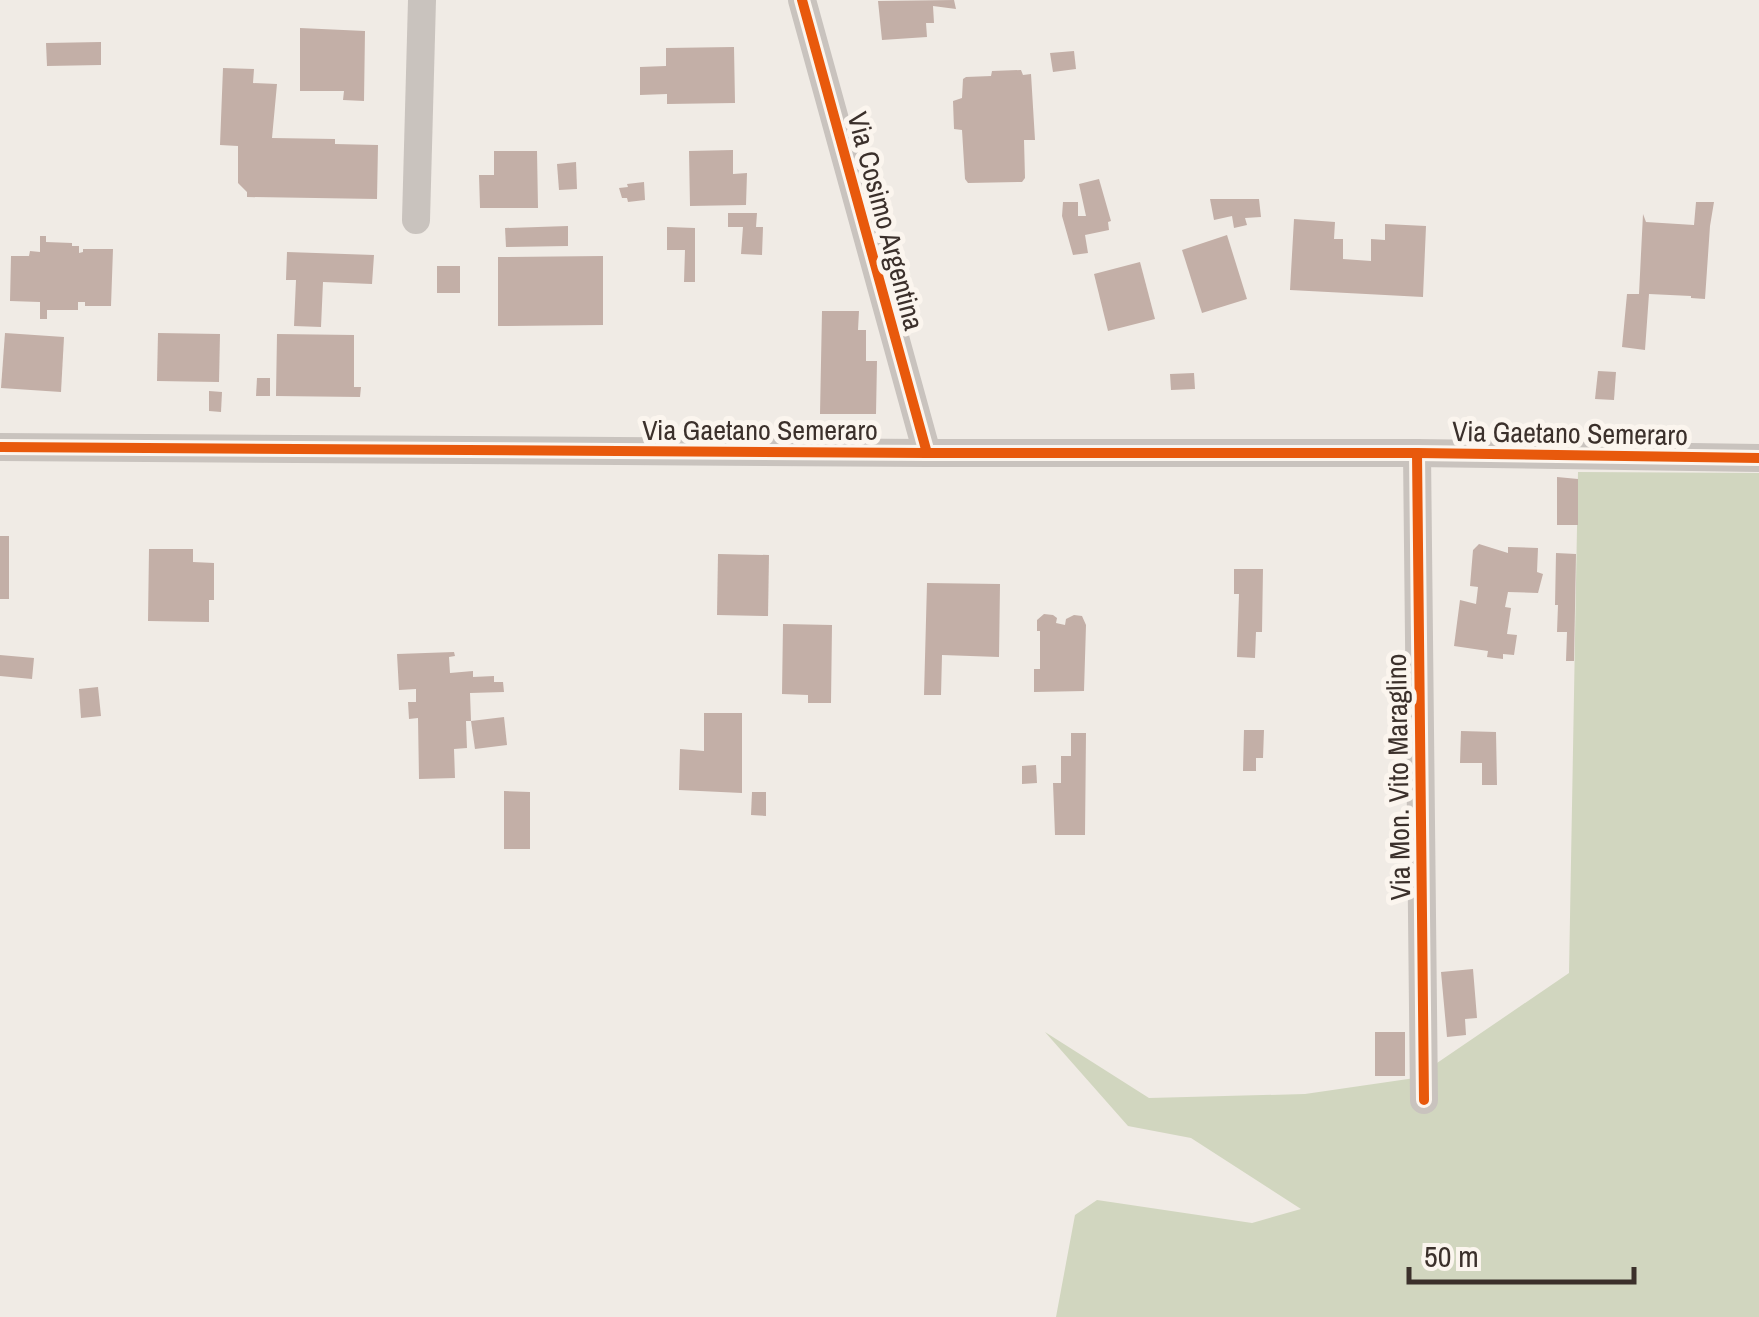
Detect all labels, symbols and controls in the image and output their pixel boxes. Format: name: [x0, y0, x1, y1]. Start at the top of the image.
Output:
street label: Via Cosimo Argentina: [839, 108, 933, 334]
street label: Via Gaetano Semeraro: [642, 411, 878, 449]
street label: Via Gaetano Semeraro: [1452, 412, 1688, 454]
street label: Via Mon. Vito Maraglino: [1377, 653, 1419, 901]
scale bar: [1409, 1222, 1634, 1284]
text: 50 m: [1424, 1236, 1479, 1276]

